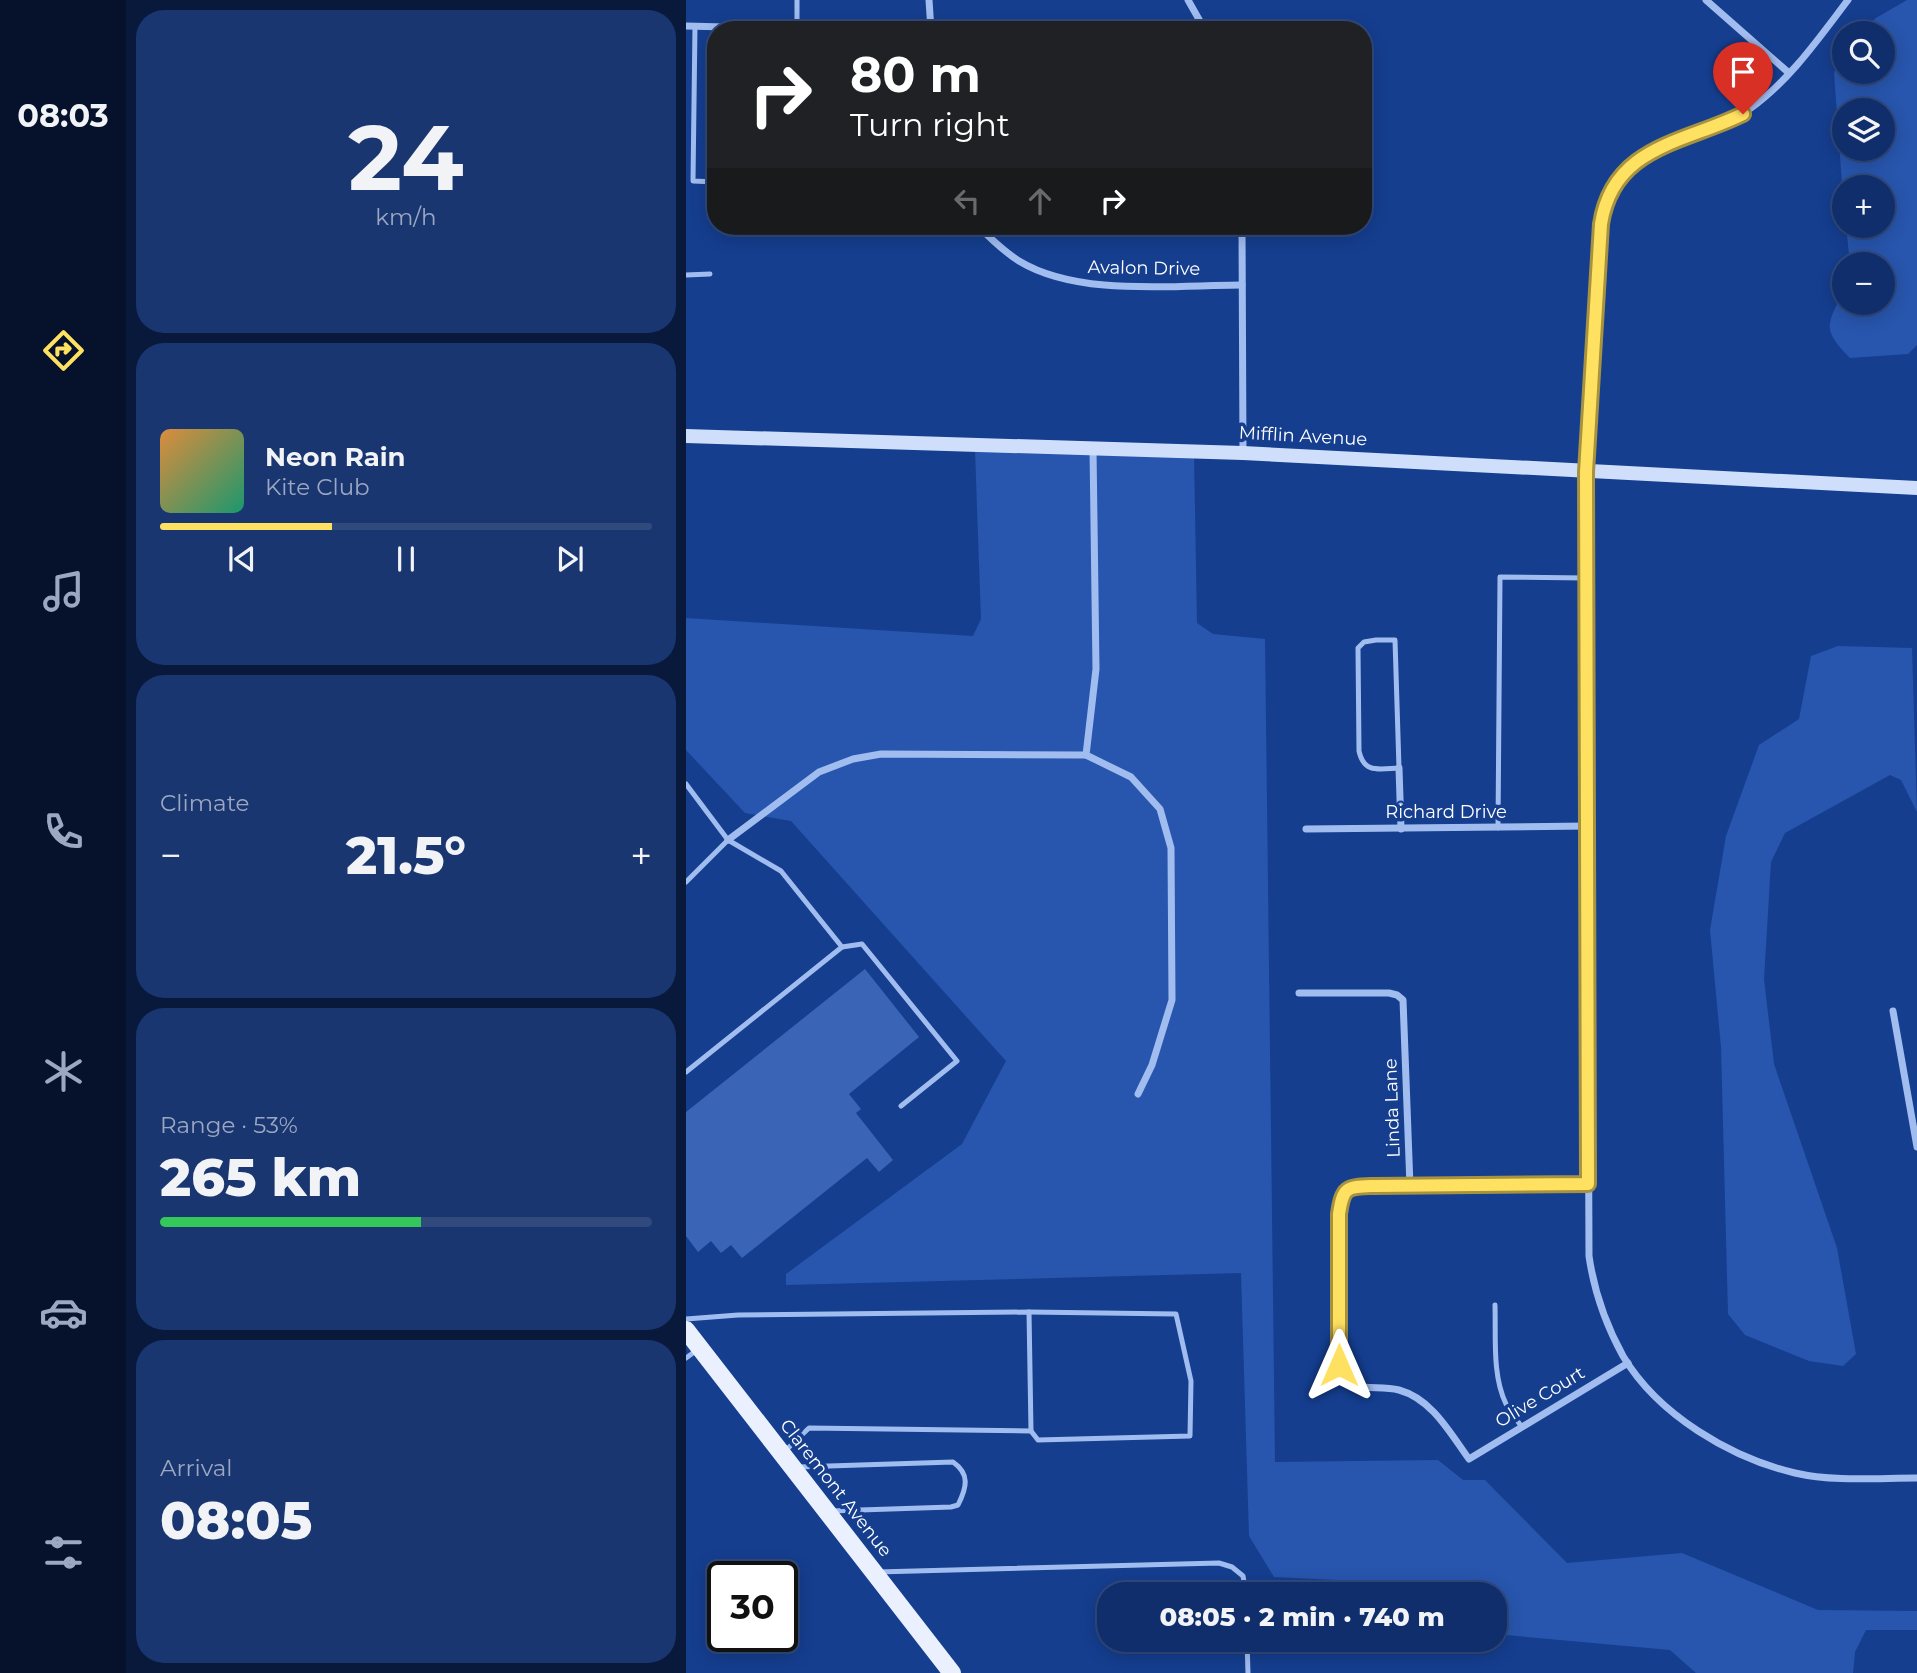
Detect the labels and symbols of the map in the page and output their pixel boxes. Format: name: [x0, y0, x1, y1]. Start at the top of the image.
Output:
pin: [1713, 42, 1773, 114]
street label: Avalon Drive: [1088, 256, 1201, 280]
street label: Mifflin Avenue: [1238, 422, 1368, 450]
street label: Richard Drive: [1385, 801, 1507, 823]
street label: Linda Lane: [1379, 1058, 1405, 1158]
position arrow: [1302, 1328, 1376, 1402]
street label: Olive Court: [1491, 1362, 1589, 1432]
street label: Claremont Avenue: [775, 1415, 897, 1561]
speed limit sign: 30: [707, 1561, 798, 1652]

